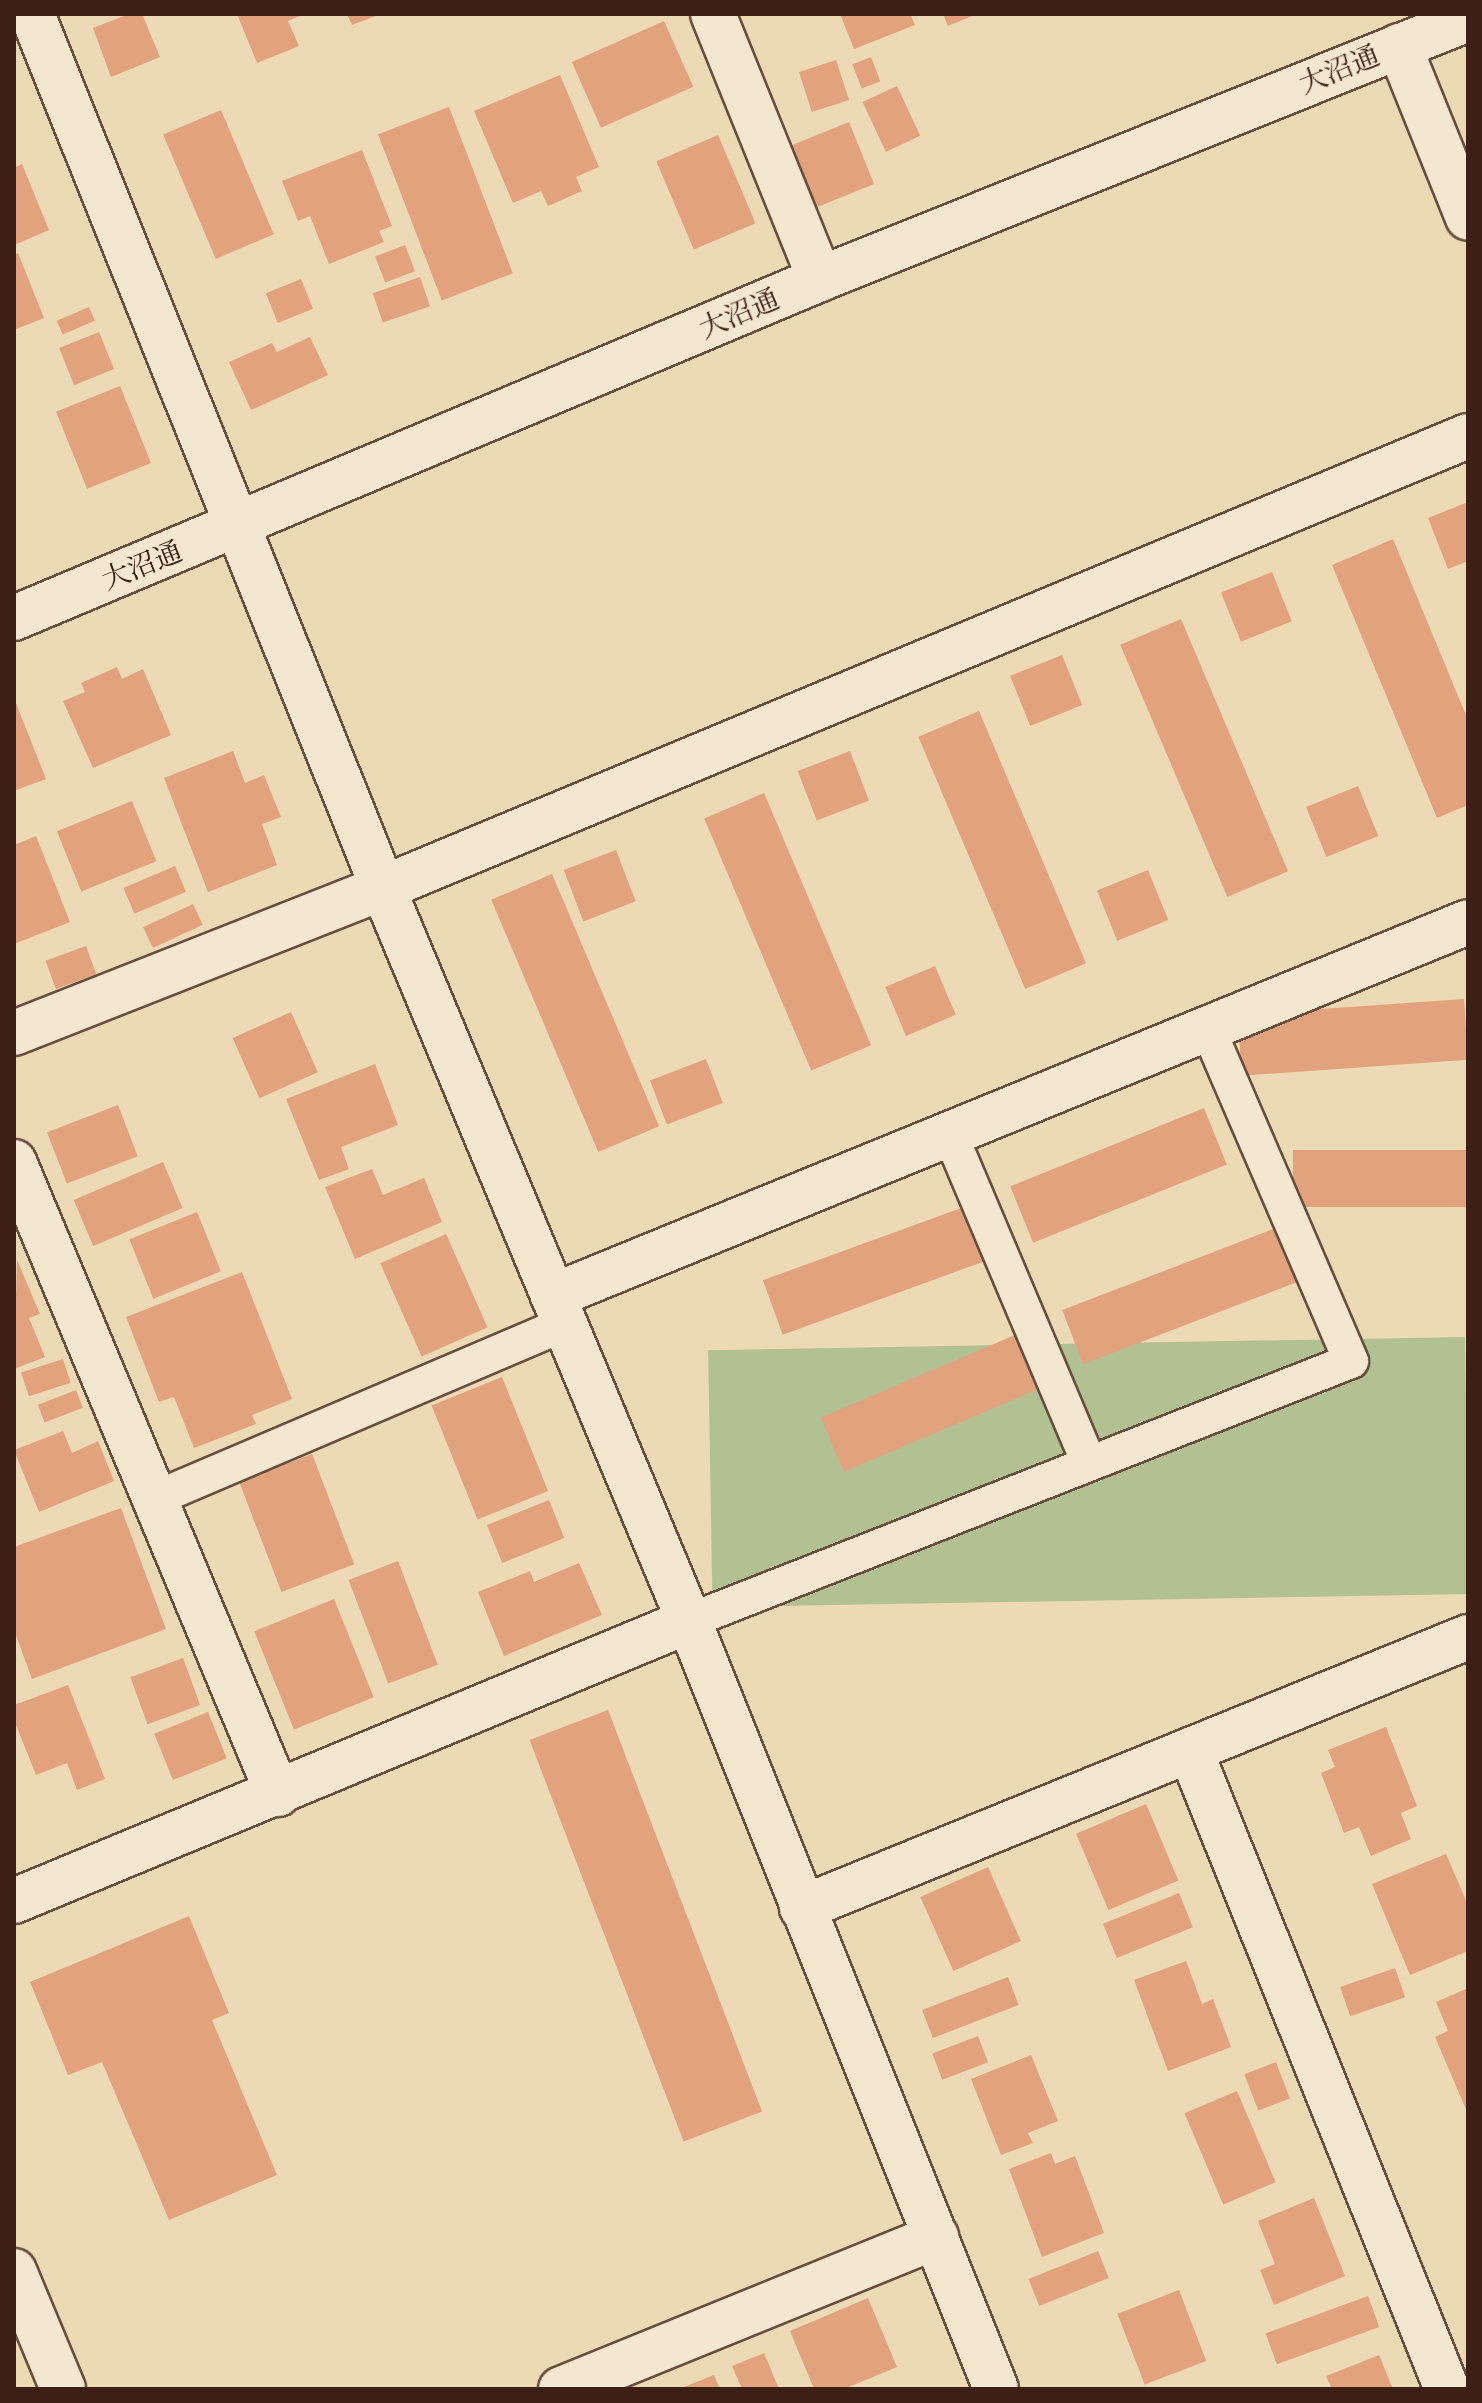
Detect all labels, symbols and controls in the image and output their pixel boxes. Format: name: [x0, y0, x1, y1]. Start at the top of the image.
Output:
street label: 大沼通: [1294, 39, 1384, 101]
street label: 大沼通: [694, 282, 784, 346]
street label: 大沼通: [97, 535, 187, 597]

